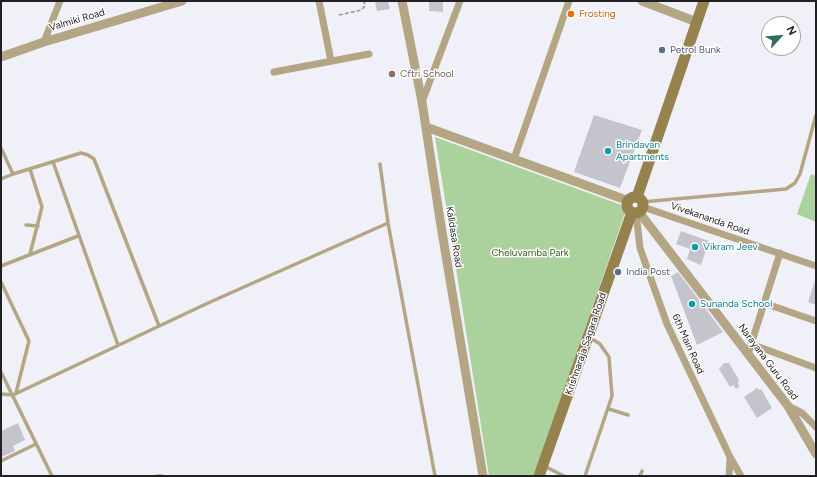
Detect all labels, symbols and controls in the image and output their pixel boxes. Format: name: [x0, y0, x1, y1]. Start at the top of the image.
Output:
street label: Valmiki Road: [48, 6, 106, 34]
place label: Frosting: [579, 8, 616, 20]
marker: Frosting: [566, 9, 576, 19]
north arrow: [761, 16, 801, 56]
text: N: [784, 24, 799, 38]
place label: Petrol Bunk: [670, 44, 721, 56]
marker: Petrol Bunk: [657, 45, 667, 55]
place label: Cftri School: [400, 68, 454, 80]
marker: Cftri School: [387, 69, 397, 79]
place label: Brindavan Apartments: [616, 139, 669, 162]
marker: Brindavan Apartments: [603, 146, 613, 156]
street label: Vivekananda Road: [669, 200, 751, 238]
street label: Kalidasa Road: [443, 206, 465, 268]
place label: Vikram Jeev: [703, 241, 758, 253]
marker: Vikram Jeev: [690, 242, 700, 252]
park label: Cheluvamba Park: [491, 247, 569, 259]
place label: India Post: [626, 266, 670, 278]
marker: India Post: [613, 267, 623, 277]
street label: Krishnaraja Sagara Road: [563, 291, 609, 397]
place label: Sunanda School: [700, 298, 772, 310]
marker: Sunanda School: [687, 299, 697, 309]
street label: 6th Main Road: [669, 312, 707, 376]
street label: Narayana Guru Road: [735, 322, 801, 402]

